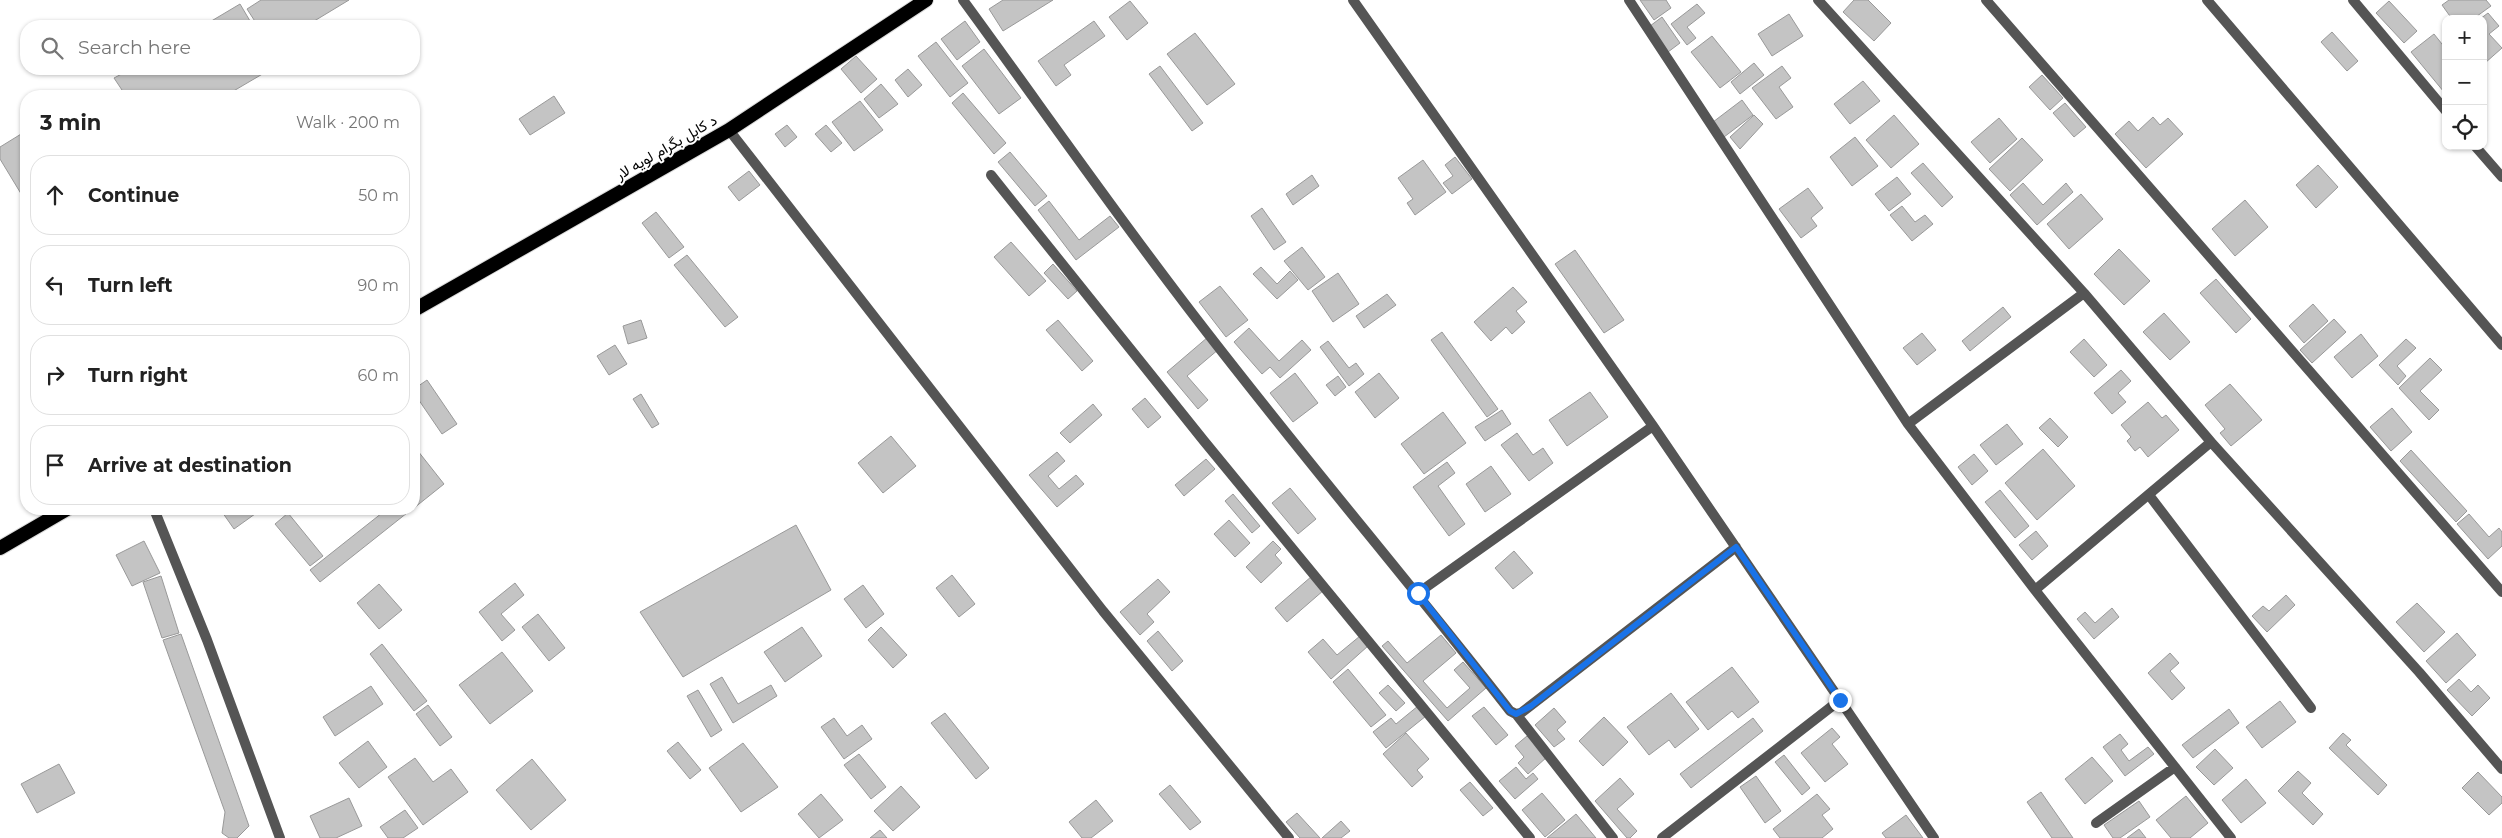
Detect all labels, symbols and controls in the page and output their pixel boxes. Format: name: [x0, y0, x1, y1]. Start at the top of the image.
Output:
map controls: [2442, 15, 2487, 150]
button: +: [2442, 15, 2487, 60]
search box: [20, 20, 420, 75]
icon: search: [38, 34, 66, 62]
text: Search here: [78, 36, 191, 59]
button: −: [2442, 60, 2487, 105]
button: locate: [2442, 105, 2487, 150]
text: 3 min: [40, 110, 101, 135]
street label: د کابل بگرام لویه لار: [611, 110, 721, 185]
text: Walk · 200 m: [296, 113, 400, 132]
icon: ahead: [41, 181, 69, 209]
text: Continue: [88, 184, 179, 207]
text: 50 m: [358, 186, 399, 205]
icon: left: [41, 271, 69, 299]
text: Turn left: [88, 274, 173, 297]
text: 90 m: [357, 276, 399, 295]
icon: right: [41, 361, 69, 389]
text: Turn right: [88, 364, 188, 387]
text: 60 m: [357, 366, 399, 385]
icon: arrive: [41, 451, 69, 479]
text: Arrive at destination: [88, 454, 292, 477]
route start: [1407, 582, 1430, 605]
route end: [1829, 689, 1852, 712]

